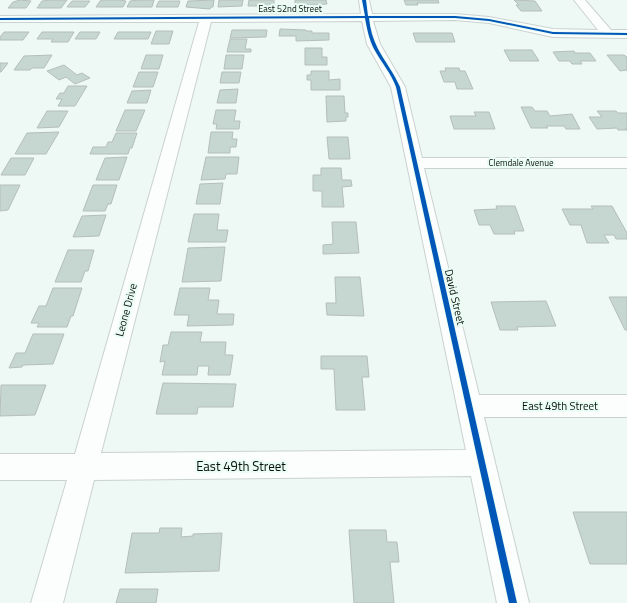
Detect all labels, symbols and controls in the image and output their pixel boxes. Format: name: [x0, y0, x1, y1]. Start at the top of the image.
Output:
street label: East 52nd Street: [258, 2, 323, 15]
street label: Clemdale Avenue: [488, 156, 554, 169]
street label: David Street: [441, 267, 469, 327]
street label: Leone Drive: [111, 281, 141, 338]
street label: East 49th Street: [522, 398, 598, 414]
street label: East 49th Street: [196, 456, 286, 476]

